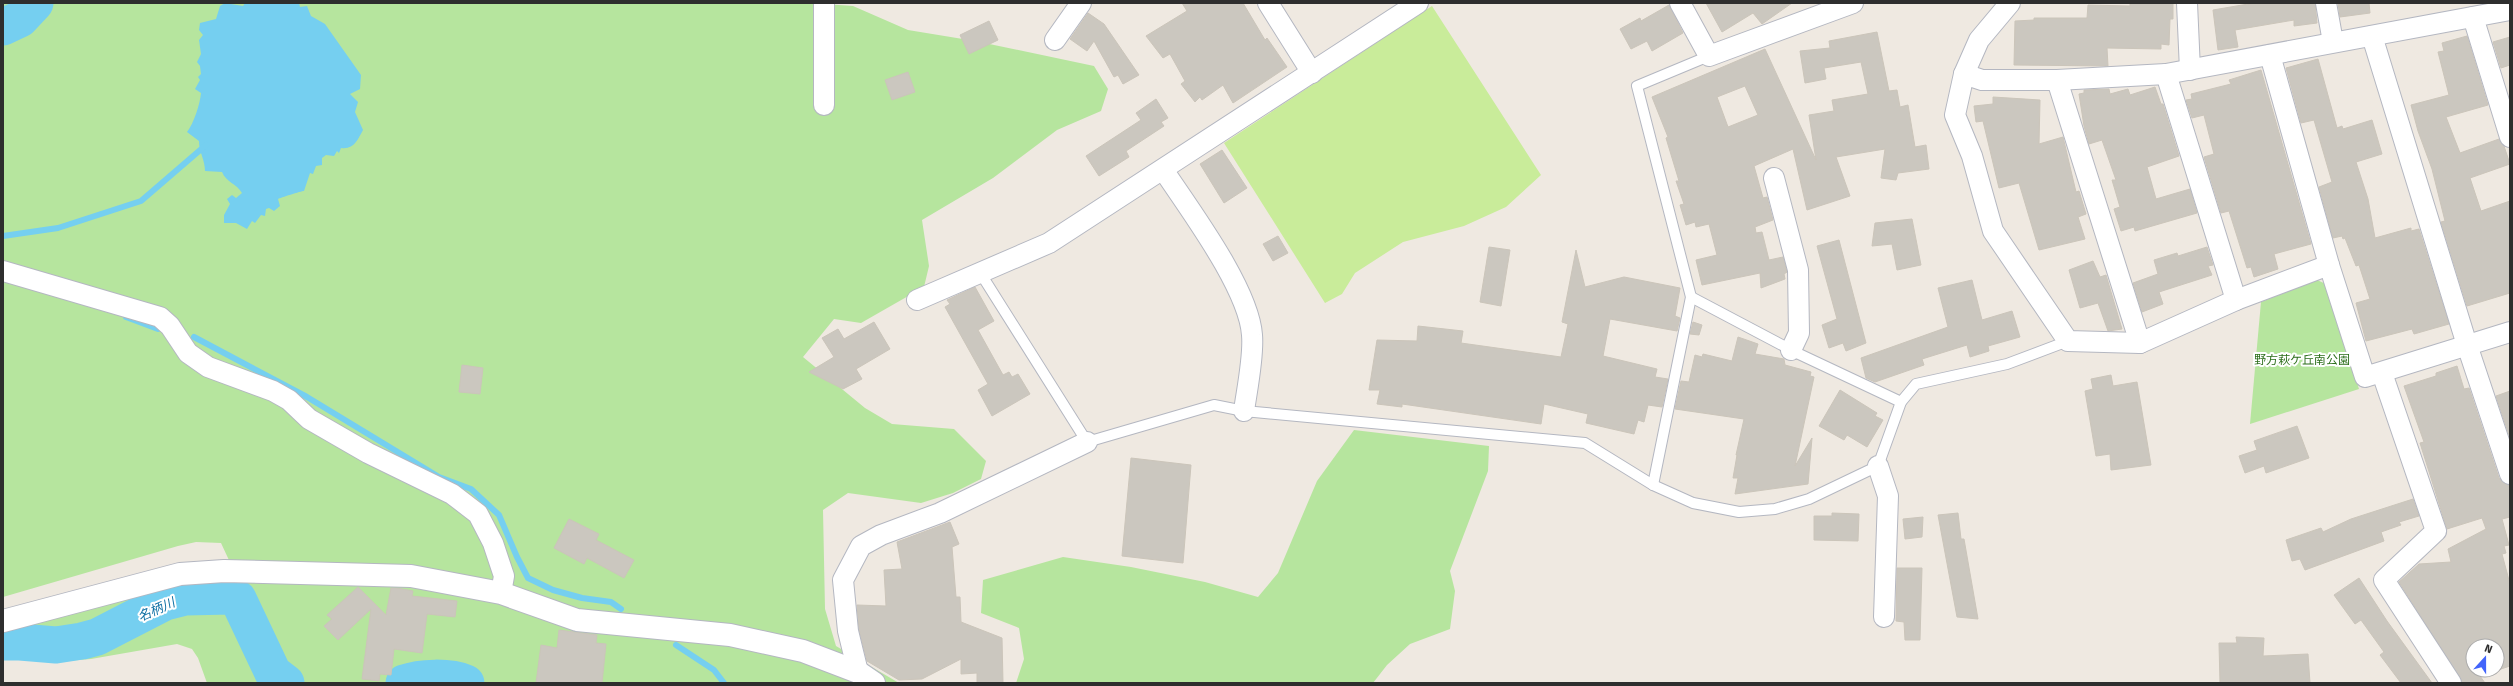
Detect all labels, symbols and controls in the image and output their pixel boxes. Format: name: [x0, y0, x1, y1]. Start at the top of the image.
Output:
park label: 野方萩ケ丘南公園: [2254, 353, 2350, 367]
water label: 名柄川: [135, 594, 179, 624]
north arrow: [2465, 638, 2505, 678]
text: N: [2483, 642, 2494, 657]

